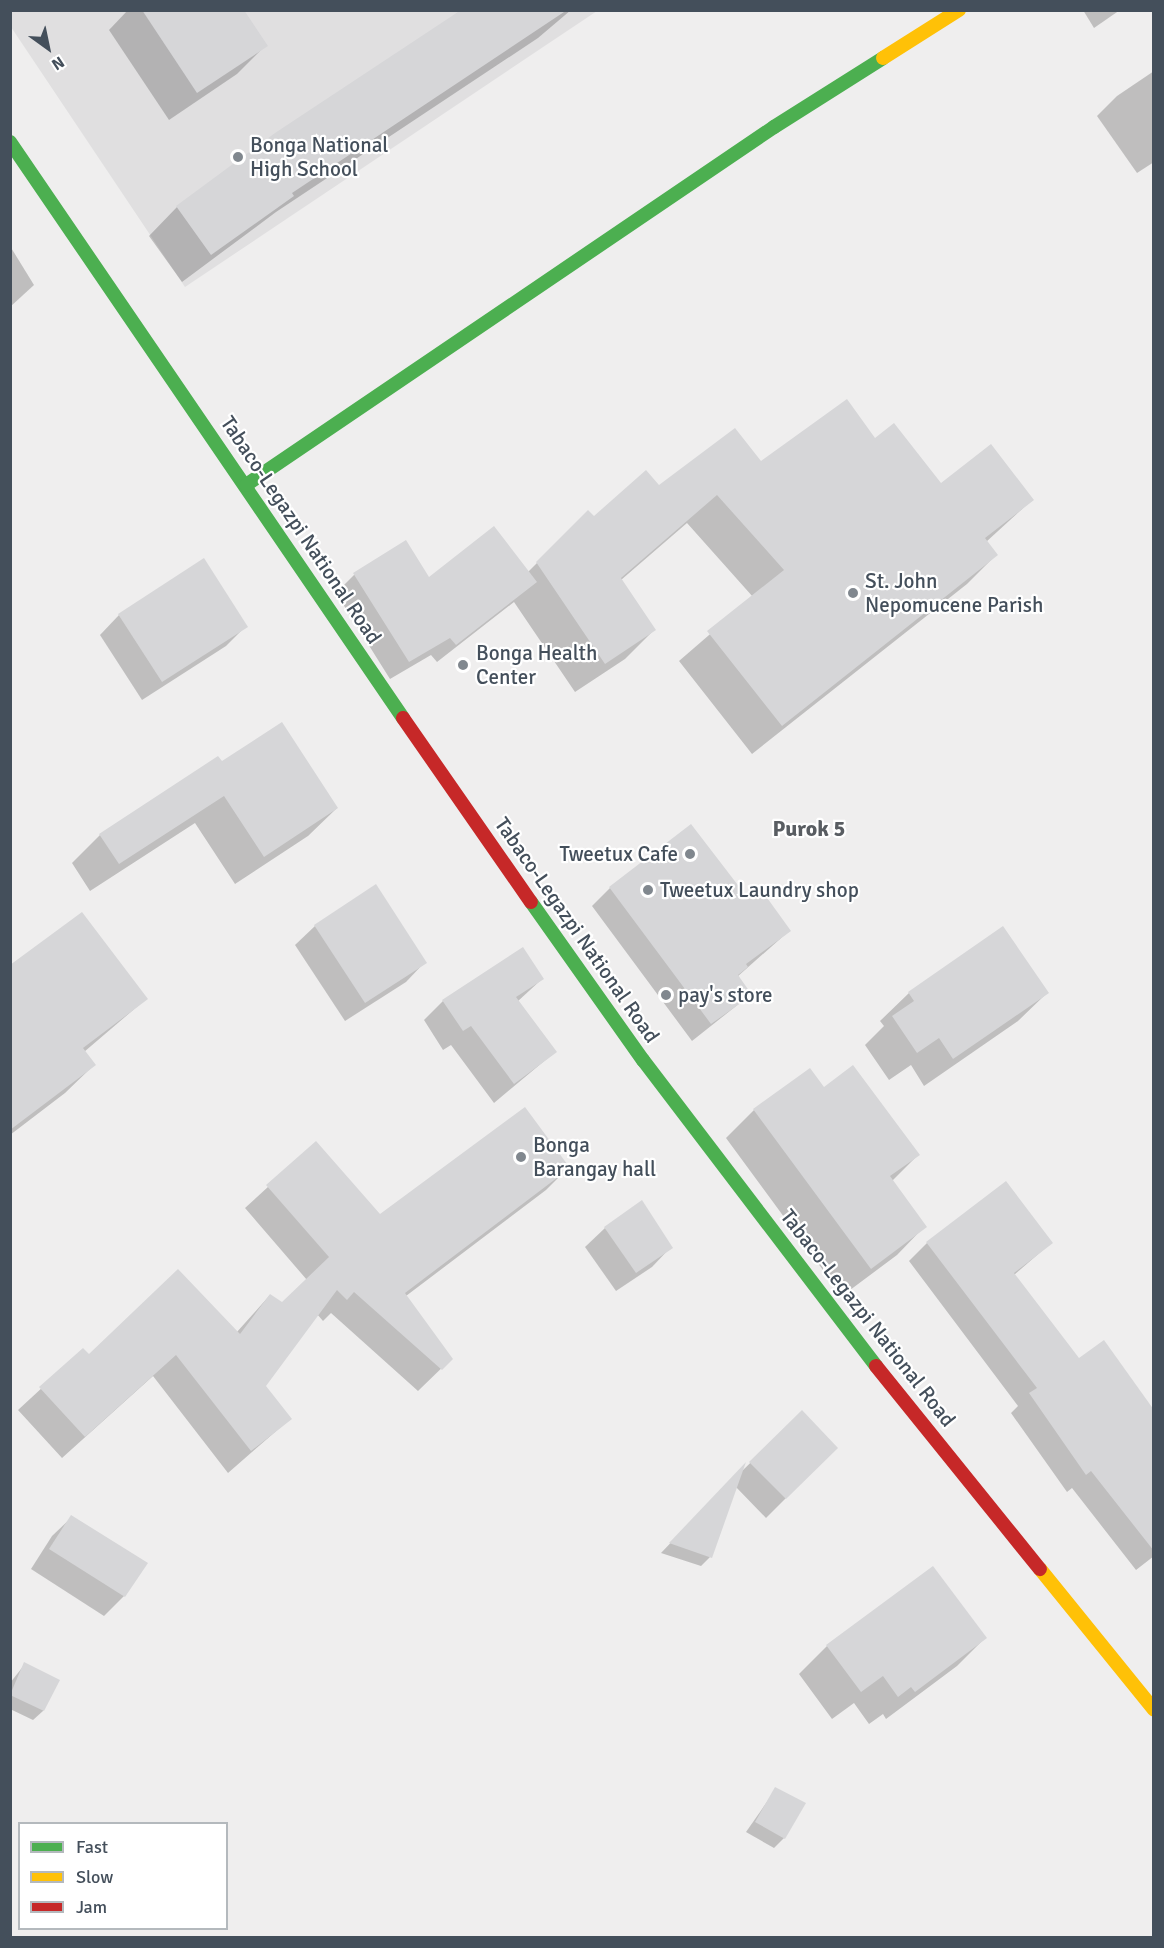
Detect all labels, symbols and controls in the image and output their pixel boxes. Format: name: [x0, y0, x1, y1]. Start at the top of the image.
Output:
north arrow: [18, 18, 78, 78]
text: N: [48, 52, 68, 75]
place label: Bonga National High School: [250, 132, 389, 182]
marker: Bonga National High School: [231, 150, 245, 164]
street label: Tabaco-Legazpi National Road: [215, 411, 387, 649]
place label: St. John Nepomucene Parish: [865, 568, 1043, 618]
marker: St. John Nepomucene Parish: [846, 586, 860, 600]
place label: Bonga Health Center: [476, 640, 597, 690]
marker: Bonga Health Center: [454, 656, 472, 674]
street label: Tabaco-Legazpi National Road: [489, 812, 665, 1048]
district label: Purok 5: [773, 816, 845, 842]
place label: Tweetux Cafe: [560, 841, 678, 867]
marker: Tweetux Cafe: [683, 847, 697, 861]
place label: Tweetux Laundry shop: [660, 877, 859, 903]
marker: Tweetux Laundry shop: [641, 883, 655, 897]
place label: pay's store: [678, 982, 773, 1008]
marker: pay's store: [659, 988, 673, 1002]
place label: Bonga Barangay hall: [533, 1132, 656, 1182]
marker: Bonga Barangay hall: [514, 1150, 528, 1164]
street label: Tabaco-Legazpi National Road: [775, 1204, 961, 1432]
legend: [18, 1822, 228, 1930]
text: Fast: [76, 1836, 108, 1858]
text: Slow: [76, 1866, 113, 1888]
text: Jam: [76, 1896, 107, 1918]

